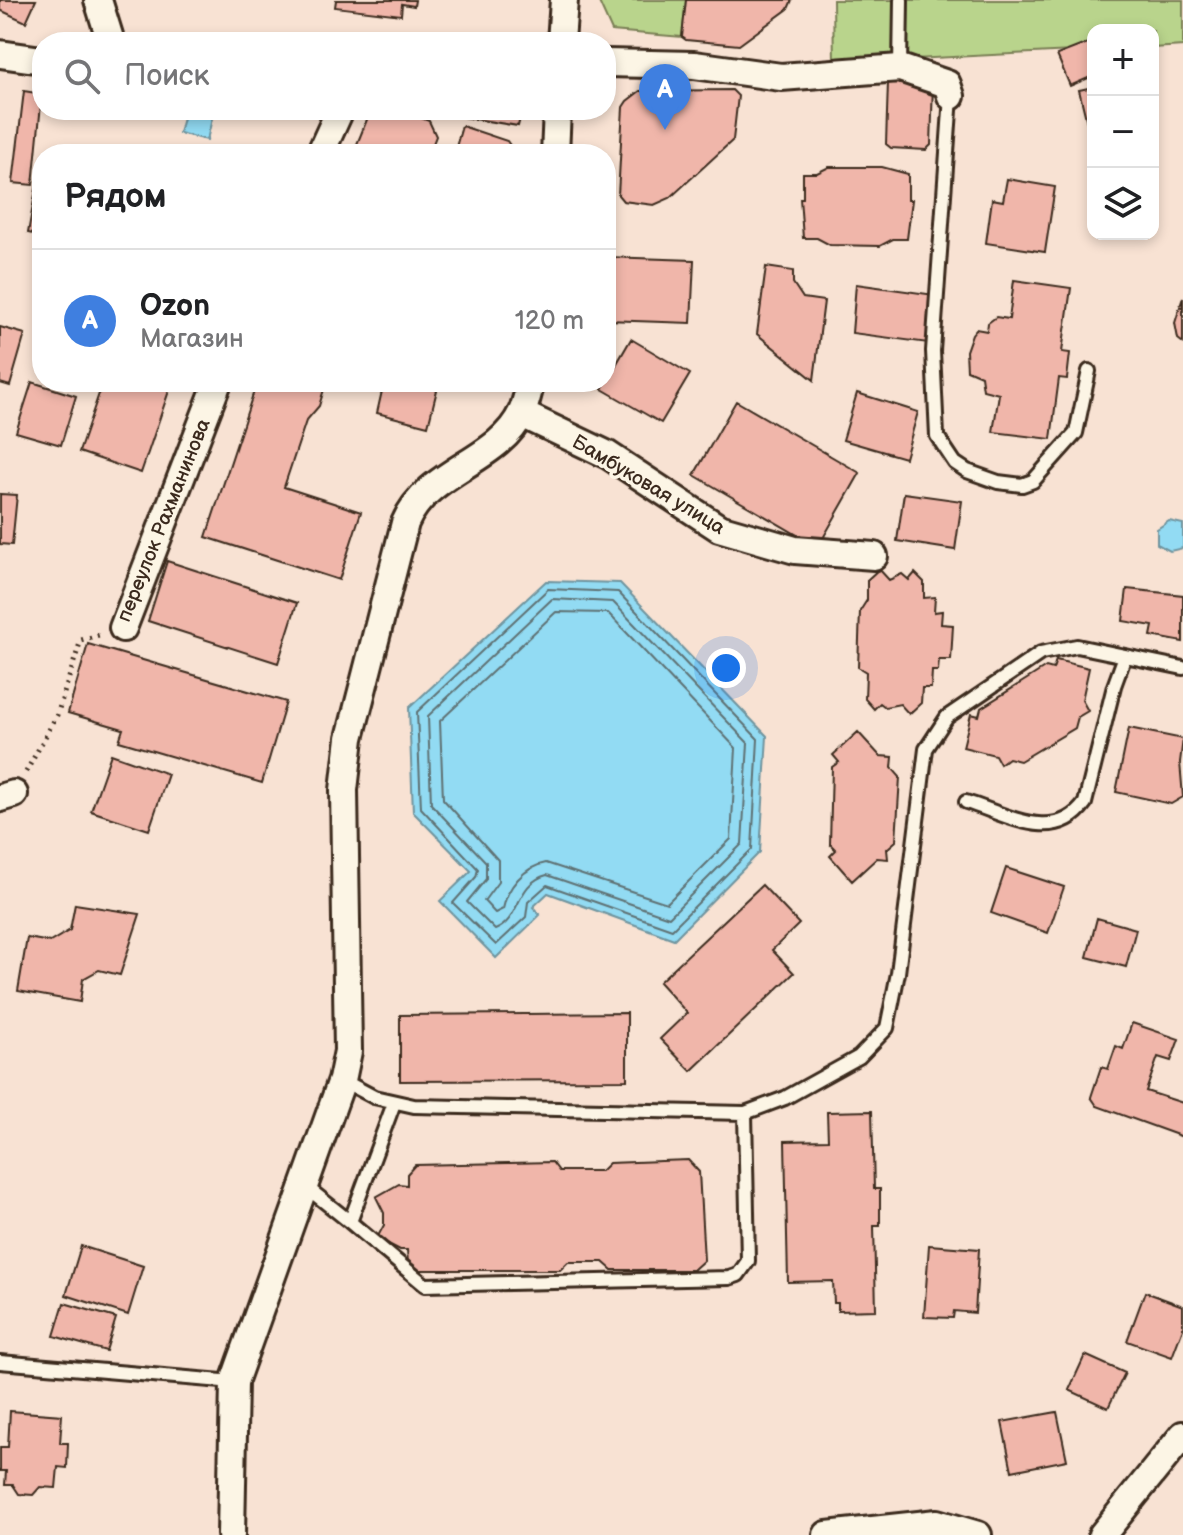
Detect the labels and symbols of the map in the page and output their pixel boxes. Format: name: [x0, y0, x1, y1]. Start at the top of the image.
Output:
pin: A: [639, 64, 691, 130]
street label: переулок Рахманинова: [112, 415, 216, 626]
street label: Бамбуковая улица: [568, 430, 729, 540]
your location: [706, 648, 746, 688]

